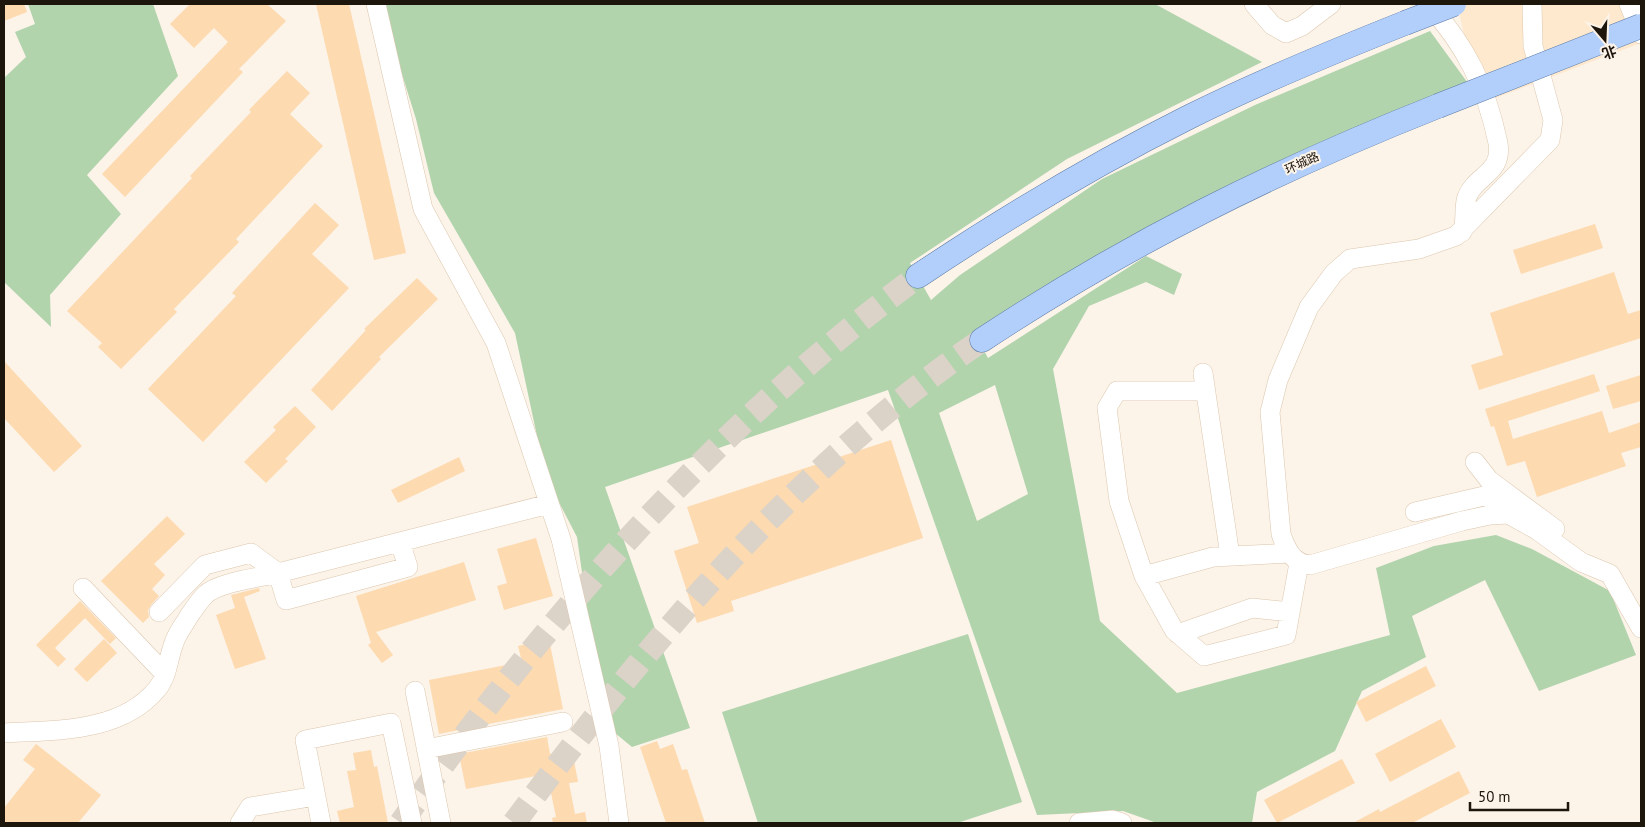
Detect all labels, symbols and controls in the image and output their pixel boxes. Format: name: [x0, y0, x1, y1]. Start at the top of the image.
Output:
north arrow: [1580, 15, 1630, 65]
text: 北: [1600, 42, 1619, 63]
street label: 环城路: [1282, 148, 1321, 177]
scale bar: [1470, 780, 1568, 812]
text: 50 m: [1478, 787, 1511, 806]

